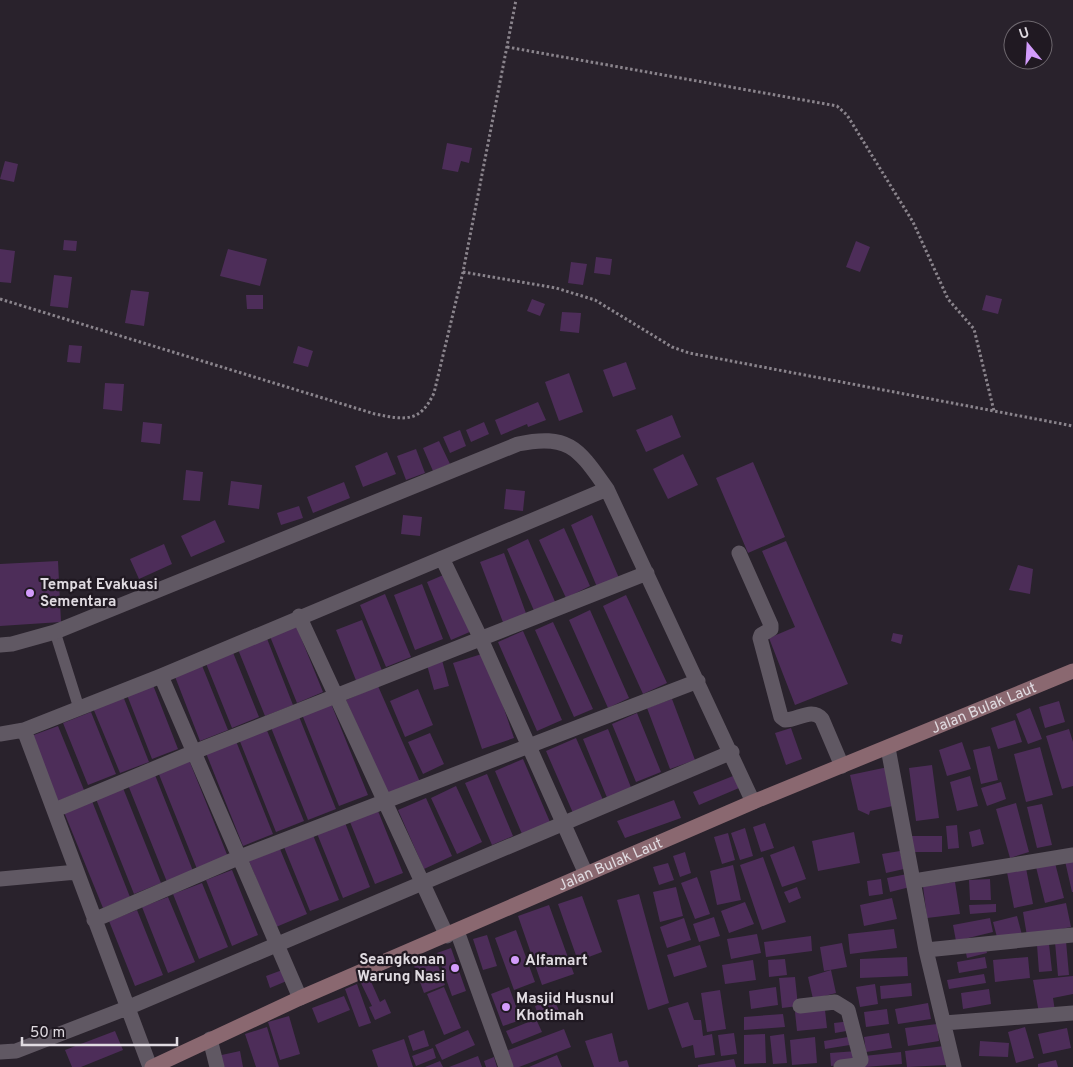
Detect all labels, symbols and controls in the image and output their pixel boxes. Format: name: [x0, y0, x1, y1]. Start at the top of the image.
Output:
north arrow: [1003, 20, 1053, 70]
text: U: [1017, 24, 1032, 44]
place label: Tempat Evakuasi Sementara: [40, 576, 158, 612]
marker: Tempat Evakuasi Sementara: [24, 587, 36, 599]
street label: Jalan Bulak Laut: [929, 679, 1040, 739]
street label: Jalan Bulak Laut: [555, 834, 666, 896]
place label: Seangkonan Warung Nasi: [357, 951, 445, 987]
place label: Alfamart: [525, 952, 588, 971]
marker: Alfamart: [509, 954, 521, 966]
marker: Seangkonan Warung Nasi: [449, 962, 461, 974]
place label: Masjid Husnul Khotimah: [516, 990, 614, 1026]
marker: Masjid Husnul Khotimah: [500, 1001, 512, 1013]
scale bar: [22, 1014, 178, 1046]
text: 50 m: [30, 1024, 65, 1043]

